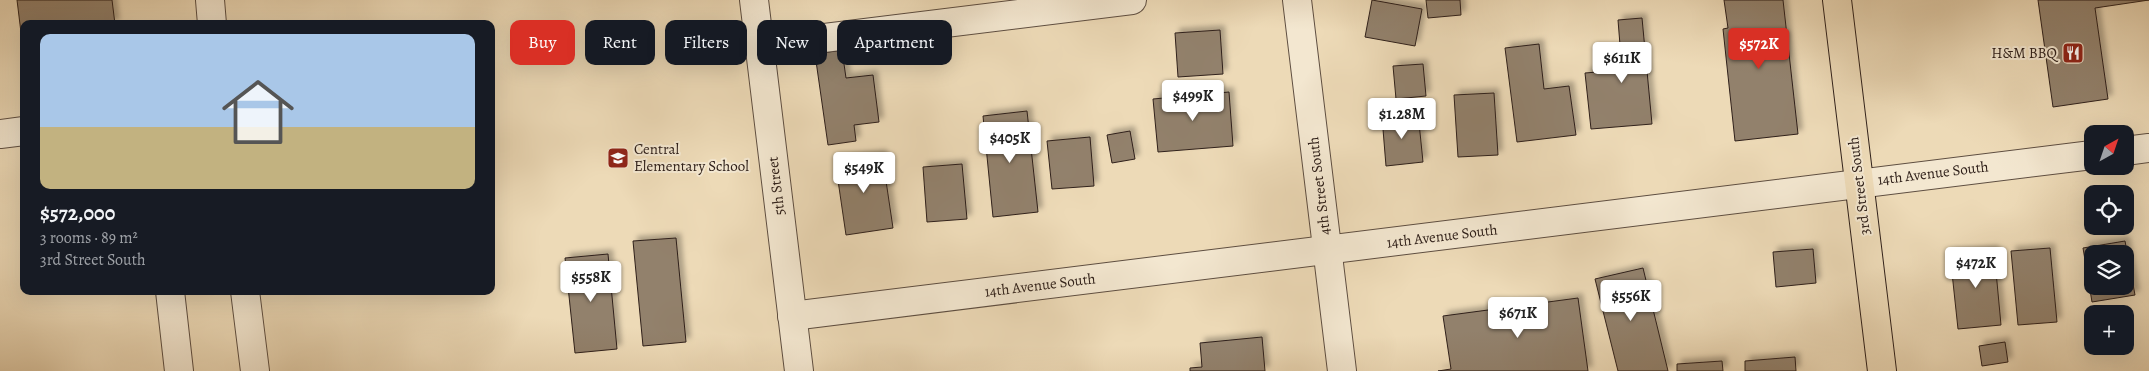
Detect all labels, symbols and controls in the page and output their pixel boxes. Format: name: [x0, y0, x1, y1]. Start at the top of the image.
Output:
chip: Buy: [510, 20, 575, 65]
chip: Rent: [585, 20, 655, 65]
chip: Filters: [665, 20, 747, 65]
chip: New: [757, 20, 827, 65]
chip: Apartment: [837, 20, 952, 65]
pin: $572K: [1724, 28, 1794, 70]
text: $572K: [1739, 33, 1779, 55]
restaurant icon: H&M BBQ: [2061, 41, 2085, 65]
pin: $611K: [1587, 42, 1657, 84]
place label: H&M BBQ: [1991, 43, 2060, 63]
text: $611K: [1604, 47, 1640, 69]
icon: home: [213, 67, 303, 157]
pin: $499K: [1158, 80, 1228, 122]
text: $499K: [1173, 85, 1213, 107]
pin: $1.28M: [1361, 98, 1443, 140]
text: $1.28M: [1379, 103, 1425, 125]
pin: $405K: [975, 121, 1045, 164]
north arrow: [2084, 125, 2134, 175]
map controls: [2084, 125, 2134, 355]
text: $405K: [990, 127, 1030, 149]
street label: 4th Street South: [1303, 136, 1335, 236]
street label: 3rd Street South: [1843, 136, 1875, 236]
place label: Central Elementary School: [634, 139, 749, 176]
school or university icon: Central Elementary School: [606, 146, 630, 170]
pin: $549K: [829, 152, 899, 194]
street label: 5th Street: [762, 155, 790, 217]
street label: 14th Avenue South: [1876, 156, 1990, 190]
text: $549K: [844, 157, 884, 179]
button: locate: [2084, 185, 2134, 235]
text: $572,000: [40, 199, 115, 227]
street label: 14th Avenue South: [1385, 219, 1499, 253]
text: 3 rooms · 89 m²: [40, 227, 138, 249]
button: layers: [2084, 245, 2134, 295]
pin: $472K: [1941, 246, 2011, 289]
text: 3rd Street South: [40, 249, 146, 271]
text: $472K: [1956, 252, 1996, 274]
pin: $558K: [556, 260, 626, 303]
text: $558K: [571, 266, 611, 288]
street label: 14th Avenue South: [983, 268, 1097, 302]
pin: $556K: [1596, 280, 1666, 322]
text: $556K: [1611, 285, 1651, 307]
pin: $671K: [1483, 296, 1553, 339]
text: $671K: [1499, 302, 1537, 324]
button: +: [2084, 305, 2134, 355]

